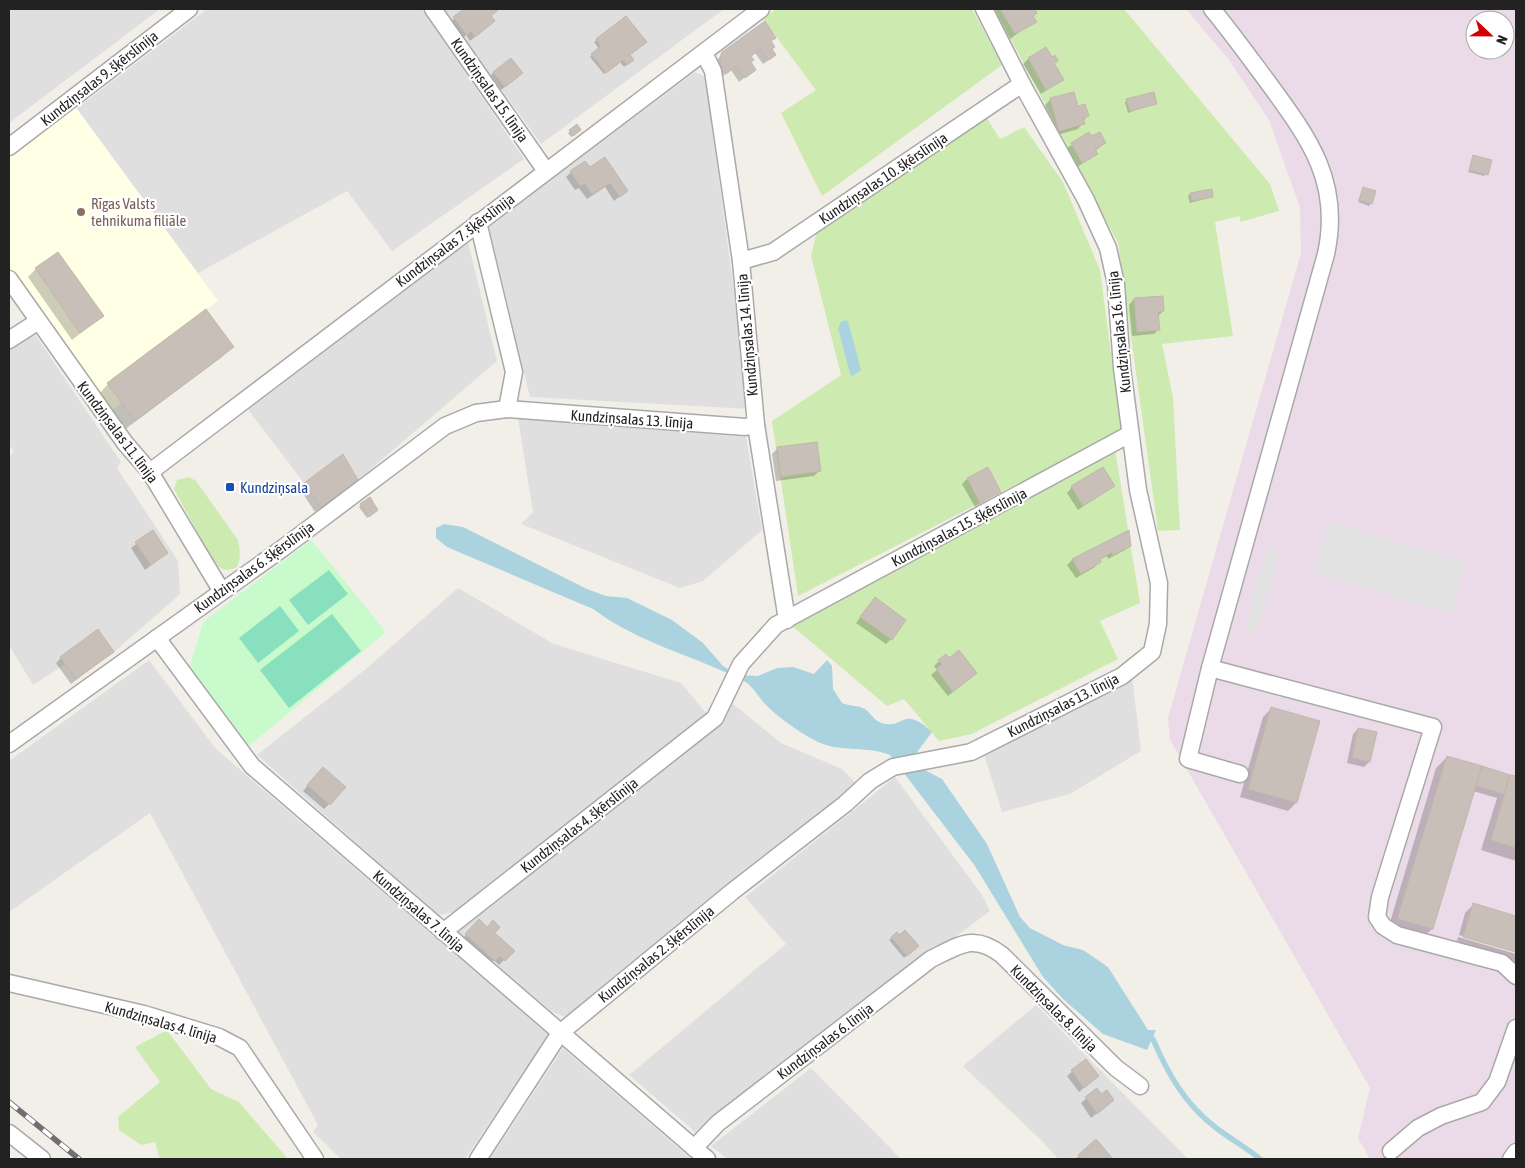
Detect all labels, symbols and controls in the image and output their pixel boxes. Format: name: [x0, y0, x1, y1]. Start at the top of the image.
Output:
north arrow: [1465, 10, 1515, 60]
street label: Kundziņsalas 9. šķērslīnija: [37, 27, 161, 129]
text: N: [1493, 33, 1511, 47]
street label: Kundziņsalas 15. līnija: [448, 35, 532, 145]
street label: Kundziņsalas 10. šķērslīnija: [816, 129, 950, 227]
street label: Kundziņsalas 7. šķērslīnija: [392, 190, 518, 290]
place label: Rīgas Valsts tehnikuma filiāle: [91, 195, 186, 229]
marker: Rīgas Valsts tehnikuma filiāle: [75, 206, 87, 218]
street label: Kundziņsalas 16. līnija: [1104, 270, 1134, 394]
street label: Kundziņsalas 14. līnija: [733, 273, 761, 397]
street label: Kundziņsalas 11. līnija: [74, 378, 162, 486]
street label: Kundziņsalas 13. līnija: [570, 406, 694, 432]
place label: Kundziņsala: [240, 479, 308, 496]
marker: Kundziņsala: [224, 481, 236, 493]
street label: Kundziņsalas 15. šķērslīnija: [888, 484, 1030, 570]
street label: Kundziņsalas 6. šķērslīnija: [191, 518, 317, 616]
street label: Kundziņsalas 13. līnija: [1004, 670, 1122, 740]
street label: Kundziņsalas 4. šķērslīnija: [517, 774, 641, 876]
street label: Kundziņsalas 7. līnija: [370, 867, 468, 955]
street label: Kundziņsalas 2. šķērslīnija: [595, 902, 717, 1006]
street label: Kundziņsalas 8. līnija: [1007, 961, 1101, 1055]
street label: Kundziņsalas 4. līnija: [103, 998, 219, 1046]
street label: Kundziņsalas 6. līnija: [774, 999, 876, 1083]

